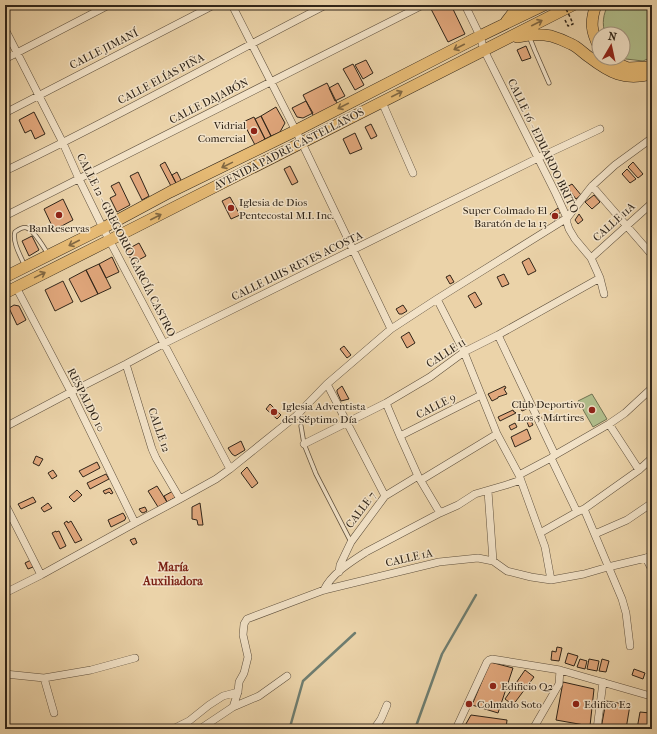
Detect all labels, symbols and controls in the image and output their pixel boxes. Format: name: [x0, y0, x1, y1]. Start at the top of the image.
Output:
one-way arrow: [531, 19, 543, 26]
street label: CALLE JIMANÍ: [68, 26, 141, 72]
north arrow: [591, 26, 631, 66]
text: N: [607, 30, 618, 44]
one-way arrow: [453, 44, 465, 51]
street label: CALLE ELÍAS PIÑA: [116, 50, 207, 107]
street label: CALLE DAJABÓN: [167, 75, 251, 127]
street label: CALLE 16 - EDUARDO BRITO: [505, 77, 581, 216]
one-way arrow: [390, 90, 402, 98]
one-way arrow: [337, 103, 349, 111]
street label: AVENIDA PADRE CASTELLANOS: [211, 105, 367, 193]
place label: Vidrial Comercial: [198, 119, 246, 145]
marker: Vidrial Comercial: [249, 126, 259, 136]
street label: CALLE 12 - GREGORIO GARCÍA CASTRO: [74, 151, 178, 339]
one-way arrow: [221, 162, 233, 169]
place label: Iglesia de Dios Pentecostal M.I. Inc.: [239, 196, 334, 222]
street label: CALLE 11A: [590, 199, 638, 244]
marker: Iglesia de Dios Pentecostal M.I. Inc.: [226, 203, 236, 213]
place label: Super Colmado El Baratón de la 13: [463, 204, 547, 230]
marker: BanReservas: [54, 210, 64, 220]
marker: Super Colmado El Baratón de la 13: [550, 211, 560, 221]
one-way arrow: [150, 213, 162, 220]
place label: BanReservas: [29, 222, 89, 235]
street label: CALLE LUIS REYES ACOSTA: [229, 228, 365, 303]
one-way arrow: [68, 240, 80, 247]
one-way arrow: [34, 271, 46, 279]
street label: CALLE 11: [424, 335, 468, 371]
street label: RESPALDO 10: [64, 366, 108, 434]
street label: CALLE 9: [414, 390, 458, 421]
place label: Club Deportivo Los 5 Mártires: [511, 398, 584, 424]
place label: Iglesia Adventista del Séptimo Día: [282, 400, 366, 426]
marker: Club Deportivo Los 5 Mártires: [587, 405, 597, 415]
street label: CALLE 12: [145, 406, 173, 454]
marker: Iglesia Adventista del Séptimo Día: [269, 407, 279, 417]
street label: CALLE 7: [343, 489, 379, 531]
street label: CALLE 1A: [384, 546, 435, 570]
district label: María Auxiliadora: [142, 560, 203, 588]
place label: Edificio Q2: [501, 680, 554, 693]
marker: Edificio Q2: [488, 681, 498, 691]
place label: Colmado Soto: [477, 698, 542, 711]
place label: Edifico E2: [584, 698, 632, 711]
marker: Colmado Soto: [464, 699, 474, 709]
marker: Edifico E2: [571, 699, 581, 709]

